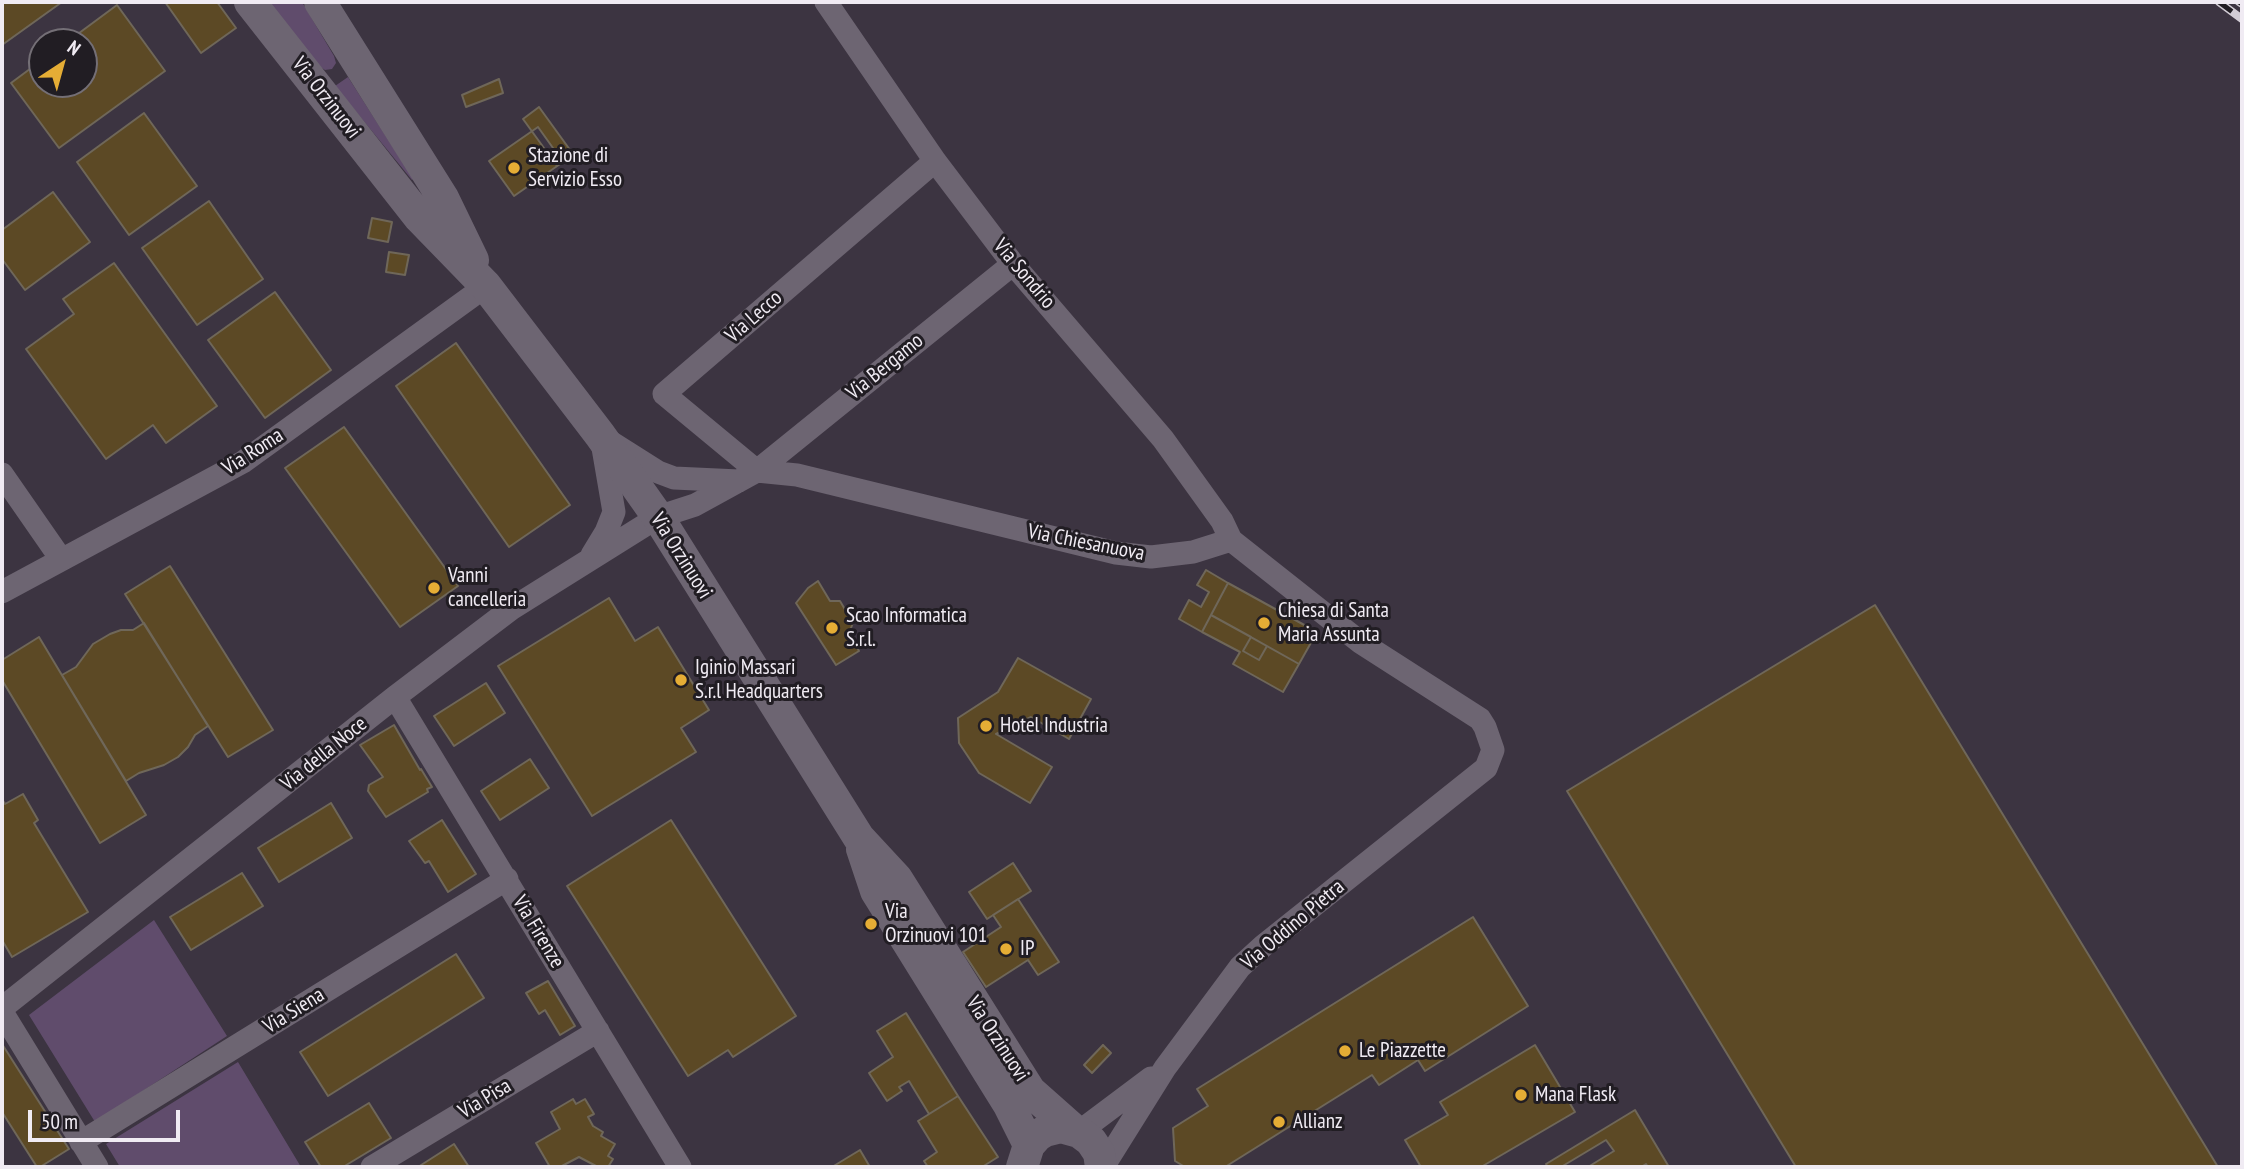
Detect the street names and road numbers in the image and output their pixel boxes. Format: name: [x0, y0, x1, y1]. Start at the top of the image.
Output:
street label: Via Orzinuovi: [286, 52, 366, 144]
street label: Via Sondrio: [988, 234, 1060, 314]
street label: Via Lecco: [721, 286, 787, 348]
street label: Via Bergamo: [841, 328, 929, 406]
street label: Via Roma: [218, 423, 288, 481]
street label: Via Orzinuovi: [645, 508, 717, 604]
street label: Via Chiesanuova: [1025, 519, 1147, 567]
street label: Via della Noce: [276, 712, 372, 796]
street label: Via Oddino Pietra: [1236, 875, 1350, 975]
street label: Via Firenze: [507, 891, 569, 973]
street label: Via Siena: [259, 983, 329, 1039]
street label: Via Orzinuovi: [960, 992, 1034, 1086]
street label: Via Pisa: [454, 1074, 516, 1124]

